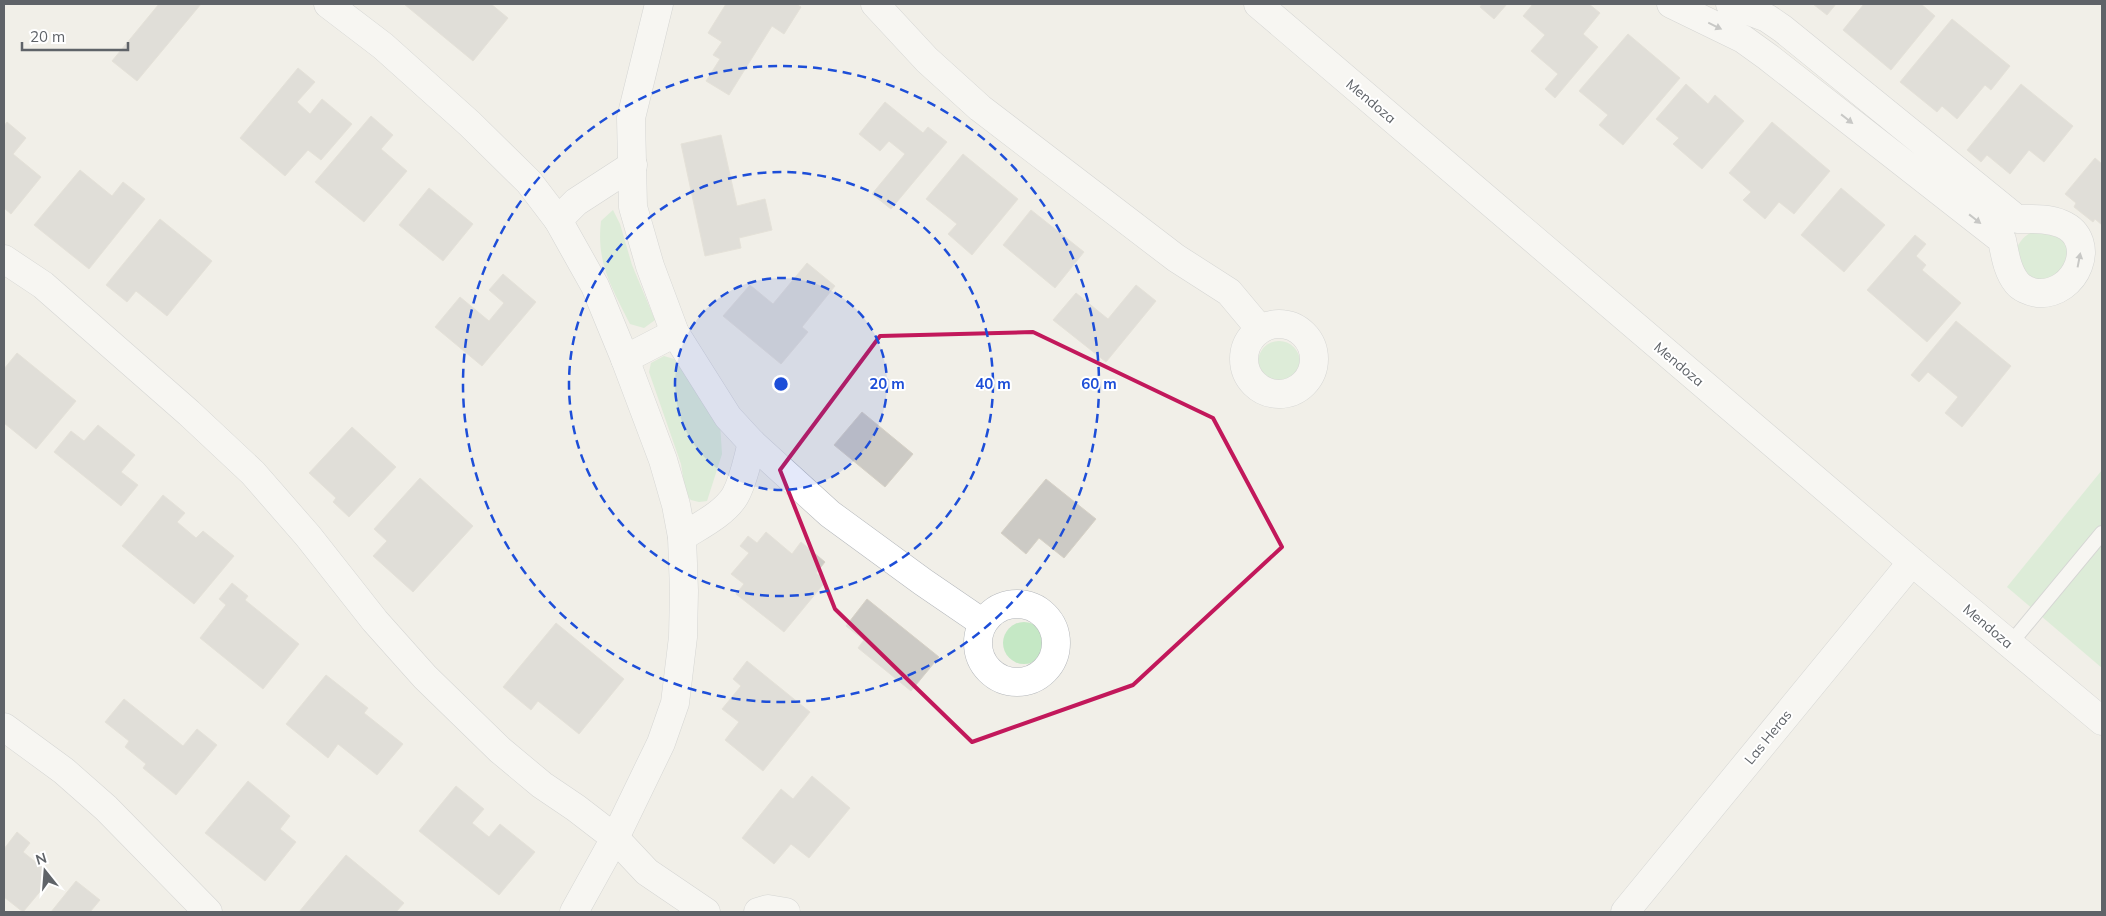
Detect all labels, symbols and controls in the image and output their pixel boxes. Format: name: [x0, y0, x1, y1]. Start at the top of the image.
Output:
scale bar: [22, 20, 129, 52]
one-way arrow: [1708, 22, 1722, 30]
text: 20 m: [30, 27, 65, 46]
street label: Mendoza: [1342, 75, 1400, 127]
one-way arrow: [1841, 113, 1854, 124]
one-way arrow: [1968, 213, 1981, 224]
one-way arrow: [2075, 253, 2083, 268]
street label: Mendoza: [1650, 338, 1708, 390]
text: 20 m: [869, 374, 905, 393]
text: 40 m: [975, 374, 1011, 393]
text: 60 m: [1081, 374, 1117, 393]
centre of rings: [772, 375, 790, 393]
street label: Mendoza: [1959, 600, 2017, 652]
street label: Las Heras: [1740, 706, 1796, 768]
north arrow: [20, 846, 70, 896]
text: N: [34, 848, 49, 869]

